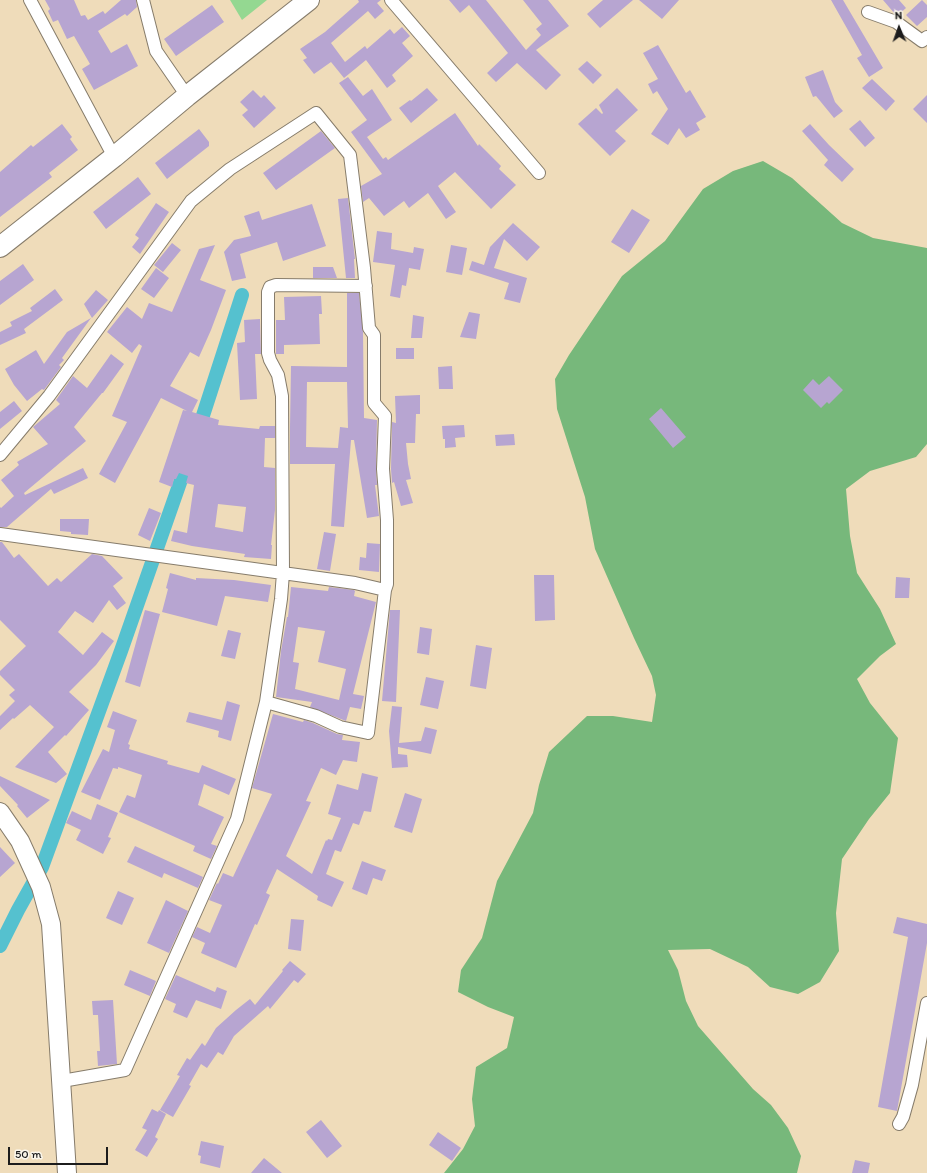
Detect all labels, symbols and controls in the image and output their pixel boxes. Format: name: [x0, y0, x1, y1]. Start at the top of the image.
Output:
north arrow: [879, 8, 919, 48]
text: N: [895, 9, 903, 22]
scale bar: [10, 1139, 110, 1165]
text: 50 m: [15, 1147, 41, 1161]

